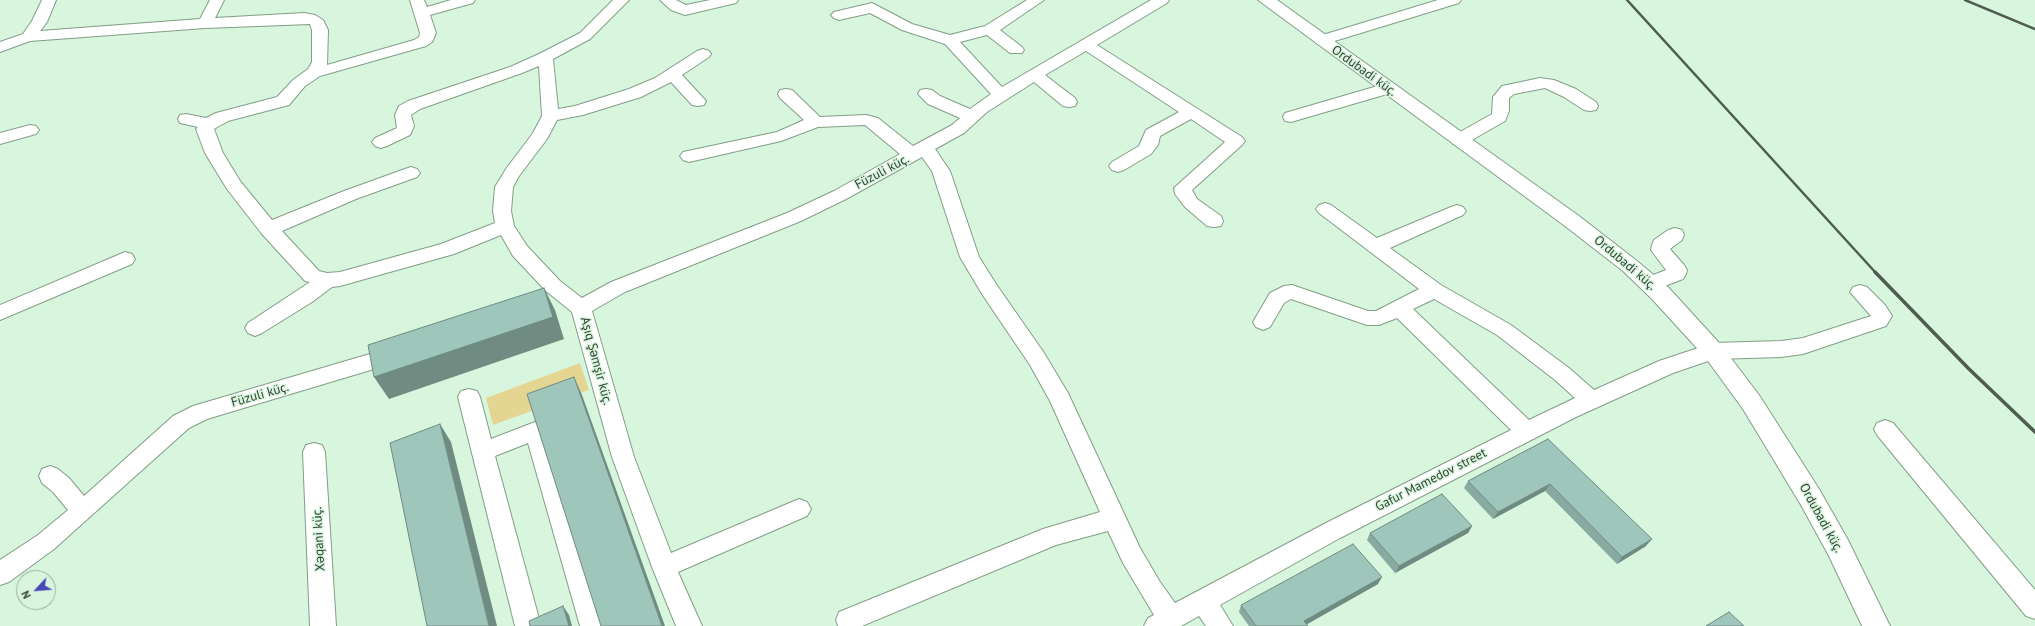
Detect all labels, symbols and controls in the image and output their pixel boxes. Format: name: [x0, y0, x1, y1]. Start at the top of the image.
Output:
street label: Ordubadi küç.: [1328, 42, 1400, 100]
street label: Füzuli küç.: [852, 151, 912, 193]
street label: Ordubadi küç.: [1591, 232, 1659, 294]
street label: Aşıq Şəmşir küç.: [577, 315, 615, 407]
street label: Füzuli küç.: [229, 379, 291, 411]
street label: Gafur Mamedov street: [1373, 445, 1489, 515]
street label: Ordubadi küç.: [1796, 481, 1846, 555]
street label: Xəqani küç.: [310, 506, 328, 572]
north arrow: [16, 570, 56, 610]
text: N: [18, 589, 34, 601]

